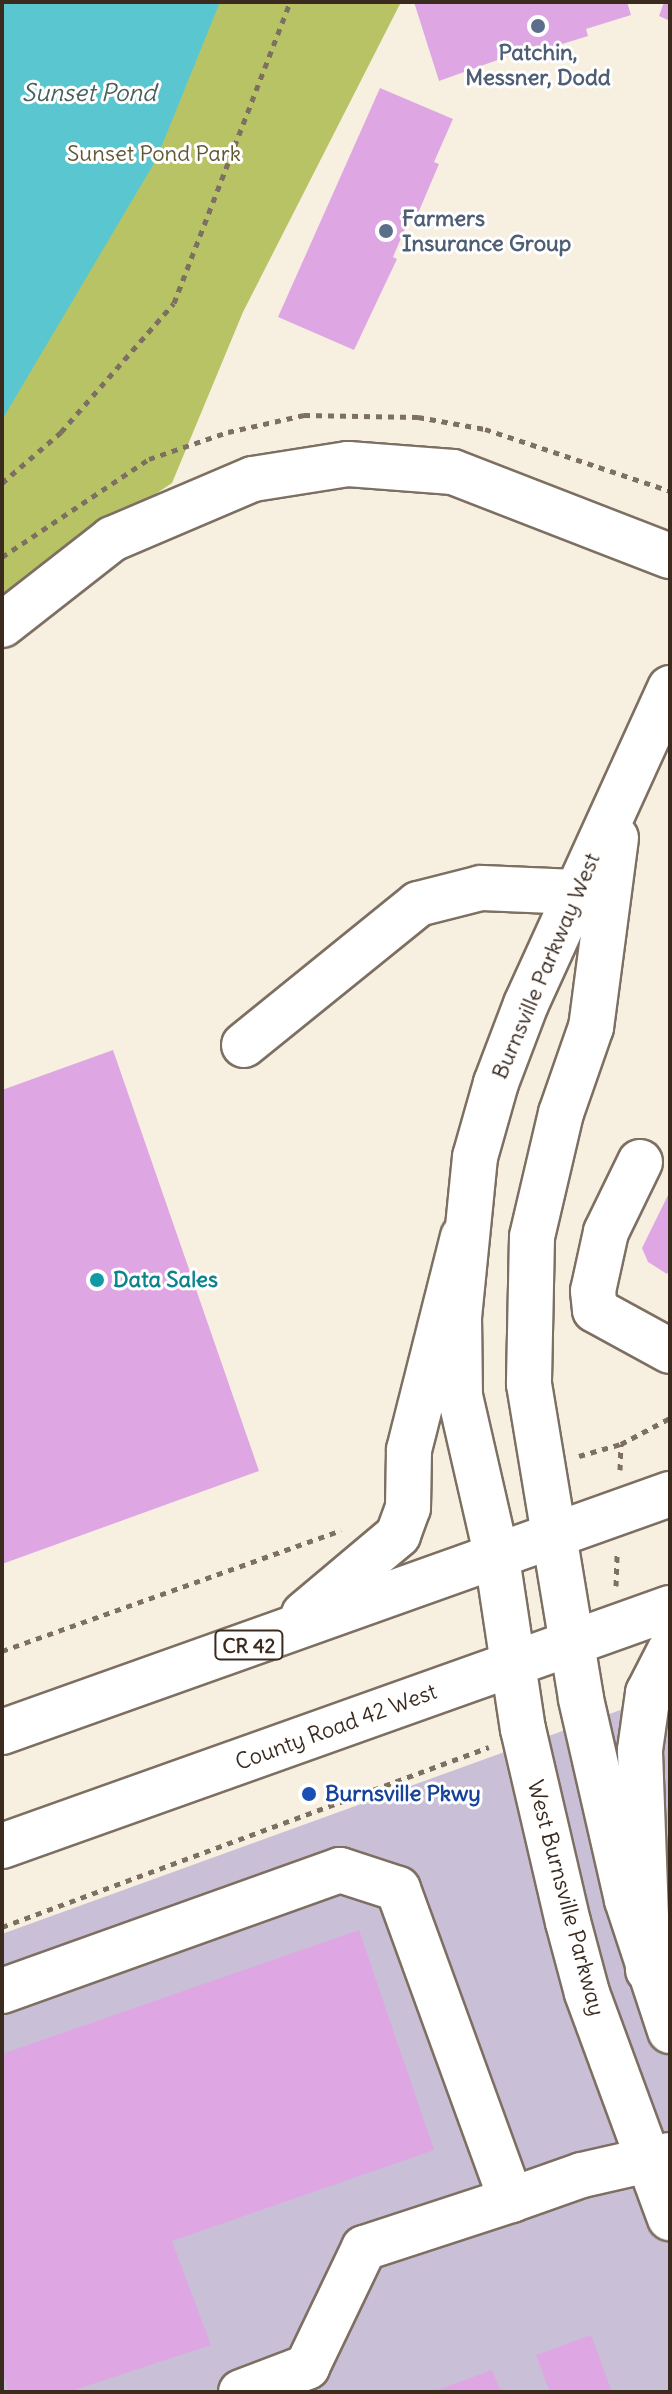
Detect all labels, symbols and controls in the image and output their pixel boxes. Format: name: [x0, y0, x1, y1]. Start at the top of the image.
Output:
marker: Patchin, Messner, Dodd: [529, 17, 547, 35]
place label: Patchin, Messner, Dodd: [465, 39, 611, 90]
water label: Sunset Pond: [22, 79, 156, 107]
park label: Sunset Pond Park: [67, 141, 241, 167]
place label: Farmers Insurance Group: [402, 205, 571, 256]
marker: Farmers Insurance Group: [377, 222, 395, 240]
street label: Burnsville Parkway West: [486, 849, 606, 1083]
place label: Data Sales: [113, 1267, 218, 1293]
marker: Data Sales: [88, 1271, 106, 1289]
road number: CR 42: [213, 1629, 285, 1661]
street label: County Road 42 West: [232, 1678, 440, 1776]
street label: West Burnsville Parkway: [522, 1777, 610, 2019]
place label: Burnsville Pkwy: [325, 1781, 481, 1807]
marker: Burnsville Pkwy: [300, 1785, 318, 1803]

